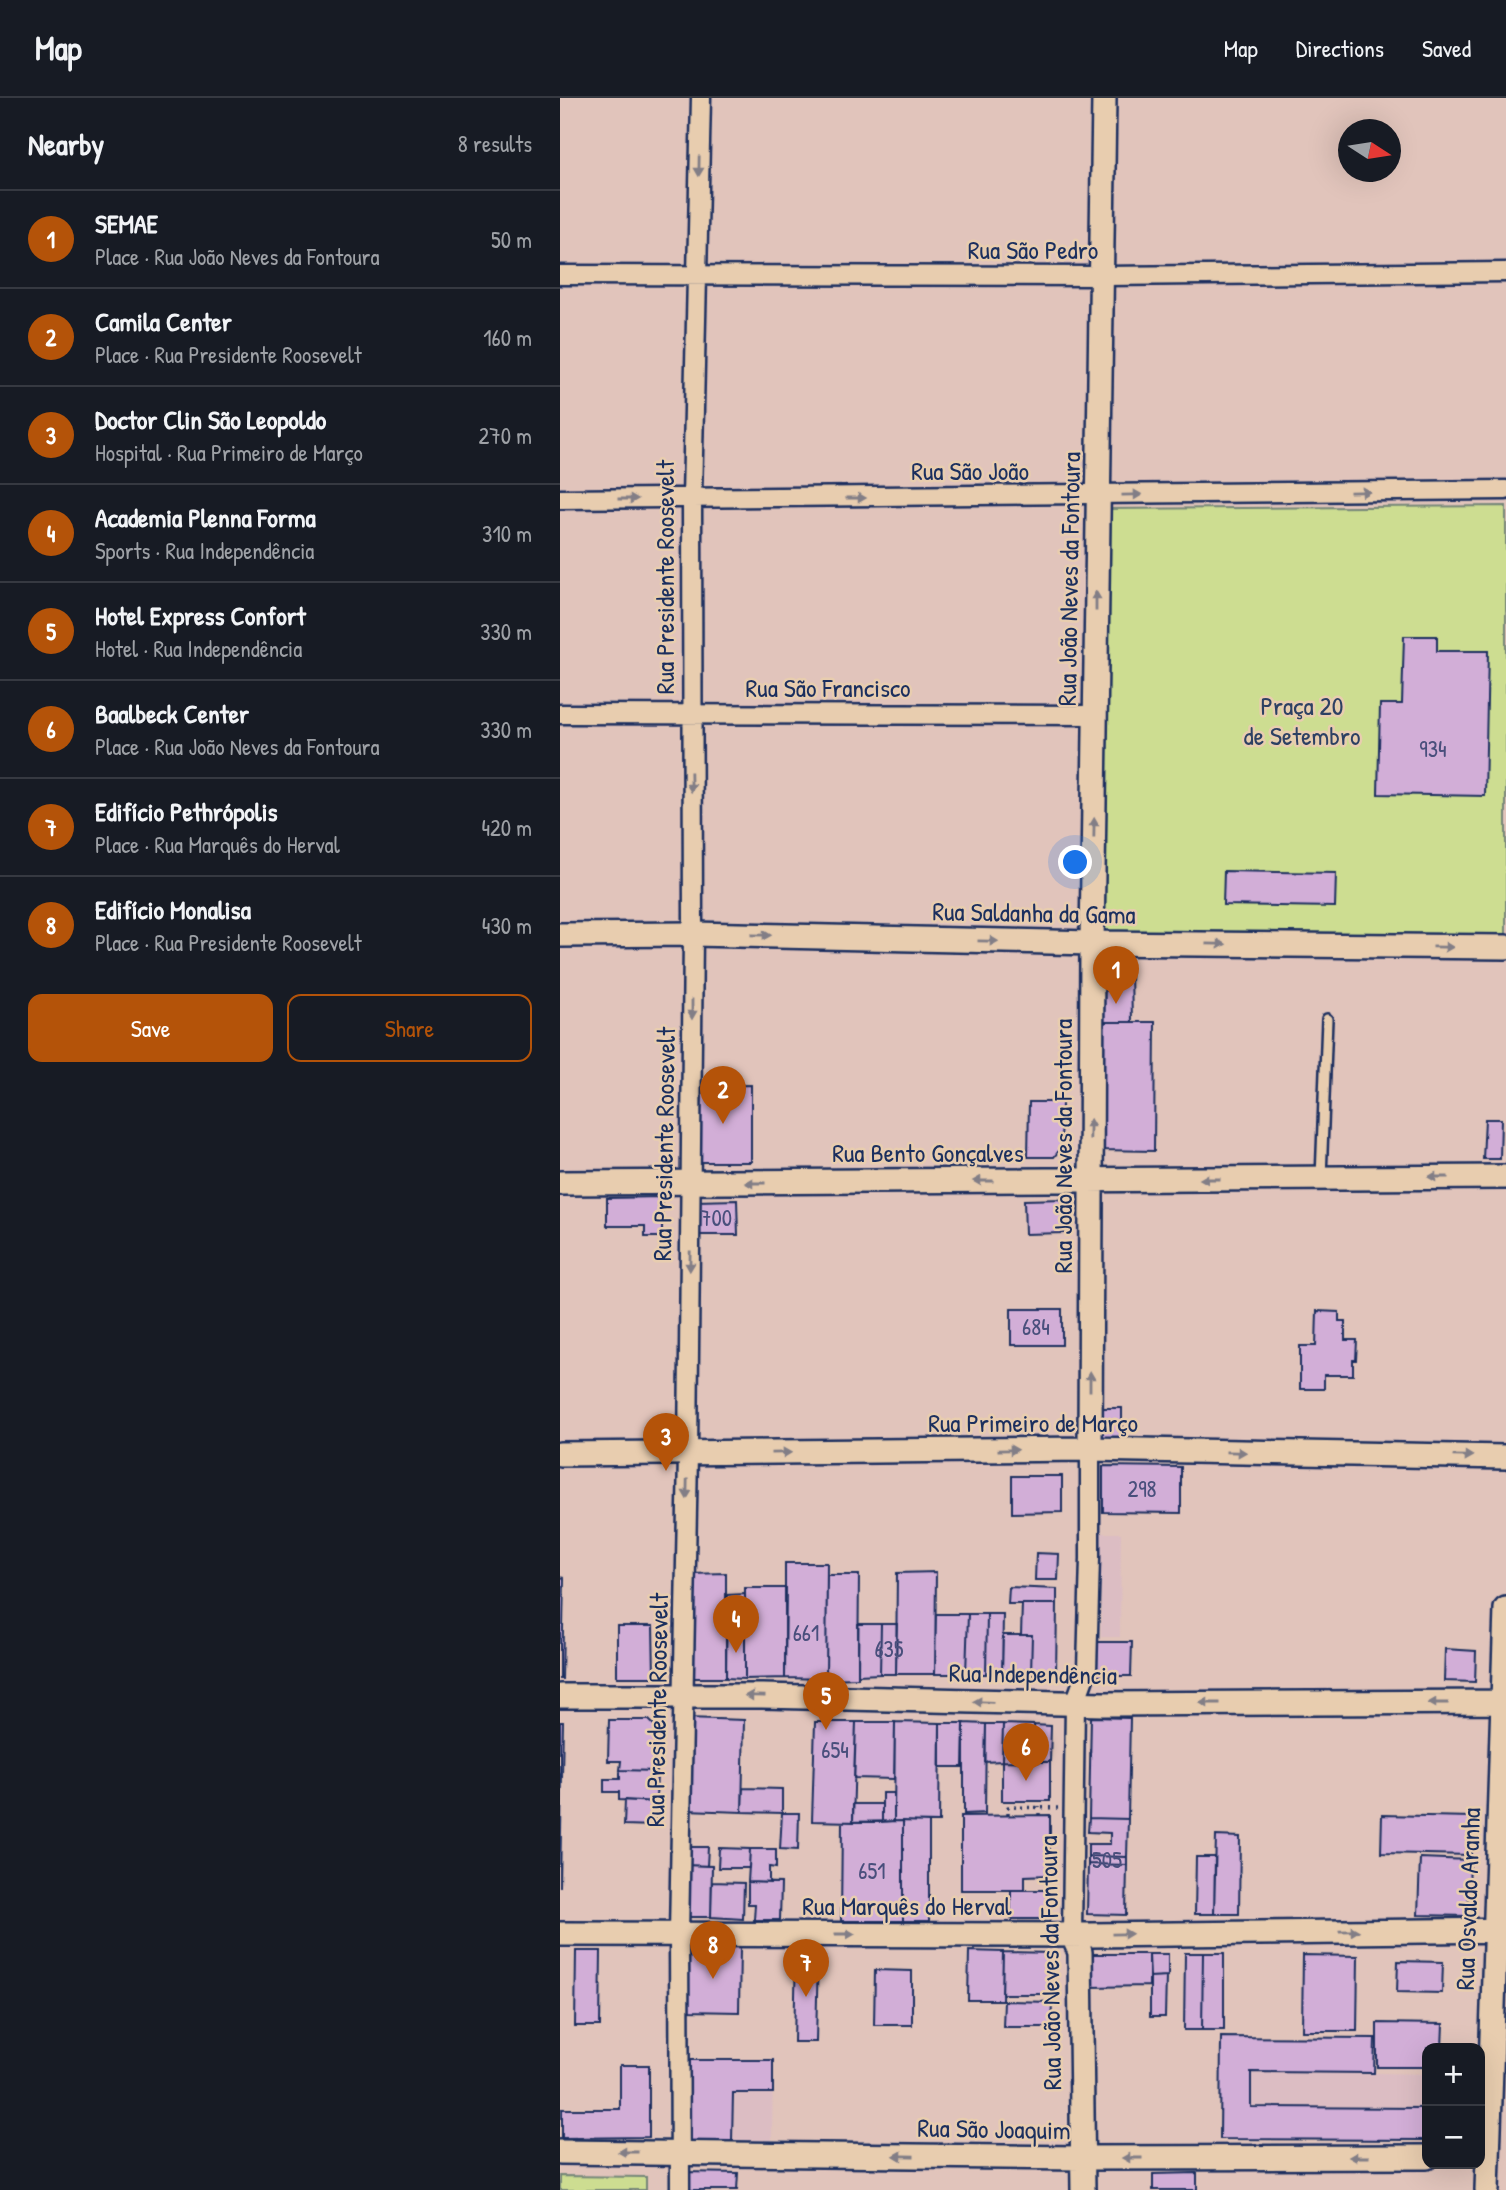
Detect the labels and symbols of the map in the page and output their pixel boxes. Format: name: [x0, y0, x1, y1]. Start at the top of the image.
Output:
north arrow: [1338, 119, 1401, 182]
one-way arrow: [693, 155, 705, 177]
street label: Rua São Pedro: [968, 232, 1098, 267]
street label: Rua João Neves da Fontoura: [1049, 452, 1088, 706]
street label: Rua São João: [911, 453, 1029, 488]
street label: Rua Presidente Roosevelt: [647, 459, 682, 694]
one-way arrow: [1349, 486, 1371, 498]
one-way arrow: [1121, 490, 1143, 501]
one-way arrow: [845, 492, 867, 504]
one-way arrow: [617, 493, 639, 505]
one-way arrow: [1090, 589, 1102, 611]
street label: Rua São Francisco: [745, 670, 911, 705]
park label: Praça 20 de Setembro: [1244, 688, 1360, 753]
house number: 934: [1419, 733, 1447, 764]
one-way arrow: [685, 771, 697, 793]
one-way arrow: [1088, 817, 1099, 839]
your location: [1058, 845, 1092, 879]
street label: Rua Saldanha da Gama: [932, 893, 1136, 932]
one-way arrow: [750, 929, 772, 941]
one-way arrow: [978, 935, 1000, 946]
one-way arrow: [1205, 939, 1227, 950]
one-way arrow: [1433, 941, 1455, 953]
pin: 1: [1093, 946, 1139, 1004]
one-way arrow: [686, 999, 698, 1021]
street label: Rua João Neves da Fontoura: [1045, 1019, 1080, 1273]
street label: Rua Presidente Roosevelt: [644, 1025, 683, 1261]
pin: 2: [700, 1066, 746, 1124]
one-way arrow: [1085, 1118, 1096, 1140]
street label: Rua Bento Gonçalves: [832, 1135, 1024, 1170]
one-way arrow: [1427, 1171, 1449, 1183]
one-way arrow: [1199, 1173, 1221, 1185]
one-way arrow: [972, 1175, 994, 1187]
one-way arrow: [744, 1177, 766, 1188]
house number: 700: [700, 1202, 732, 1233]
one-way arrow: [684, 1251, 695, 1273]
house number: 684: [1022, 1311, 1050, 1342]
one-way arrow: [1084, 1370, 1096, 1392]
street label: Rua Primeiro de Março: [928, 1405, 1138, 1440]
pin: 3: [643, 1413, 689, 1471]
one-way arrow: [998, 1445, 1020, 1456]
one-way arrow: [1225, 1446, 1247, 1458]
one-way arrow: [770, 1447, 792, 1459]
one-way arrow: [1453, 1451, 1475, 1462]
house number: 298: [1127, 1473, 1157, 1504]
one-way arrow: [682, 1478, 693, 1500]
street label: Rua Presidente Roosevelt: [637, 1591, 676, 1827]
pin: 4: [713, 1595, 759, 1653]
house number: 661: [793, 1617, 819, 1648]
house number: 635: [874, 1633, 904, 1664]
street label: Rua Independência: [949, 1655, 1117, 1692]
pin: 5: [803, 1672, 849, 1730]
one-way arrow: [744, 1690, 766, 1702]
one-way arrow: [972, 1696, 994, 1707]
one-way arrow: [1427, 1697, 1449, 1709]
one-way arrow: [1199, 1698, 1221, 1709]
pin: 6: [1003, 1723, 1049, 1781]
house number: 654: [821, 1734, 849, 1765]
street label: Rua Osvaldo Aranha: [1447, 1807, 1488, 1991]
street label: Rua João Neves da Fontoura: [1030, 1836, 1069, 2090]
house number: 505: [1092, 1844, 1122, 1875]
house number: 651: [858, 1855, 886, 1886]
street label: Rua Marquês do Herval: [802, 1888, 1012, 1923]
pin: 8: [690, 1921, 736, 1979]
one-way arrow: [1339, 1926, 1361, 1937]
one-way arrow: [835, 1928, 857, 1940]
one-way arrow: [1111, 1928, 1133, 1940]
pin: 7: [783, 1939, 829, 1997]
street label: Rua São Joaquim: [917, 2110, 1071, 2147]
one-way arrow: [616, 2146, 638, 2158]
one-way arrow: [893, 2150, 915, 2162]
one-way arrow: [1348, 2151, 1370, 2163]
one-way arrow: [1120, 2152, 1142, 2164]

